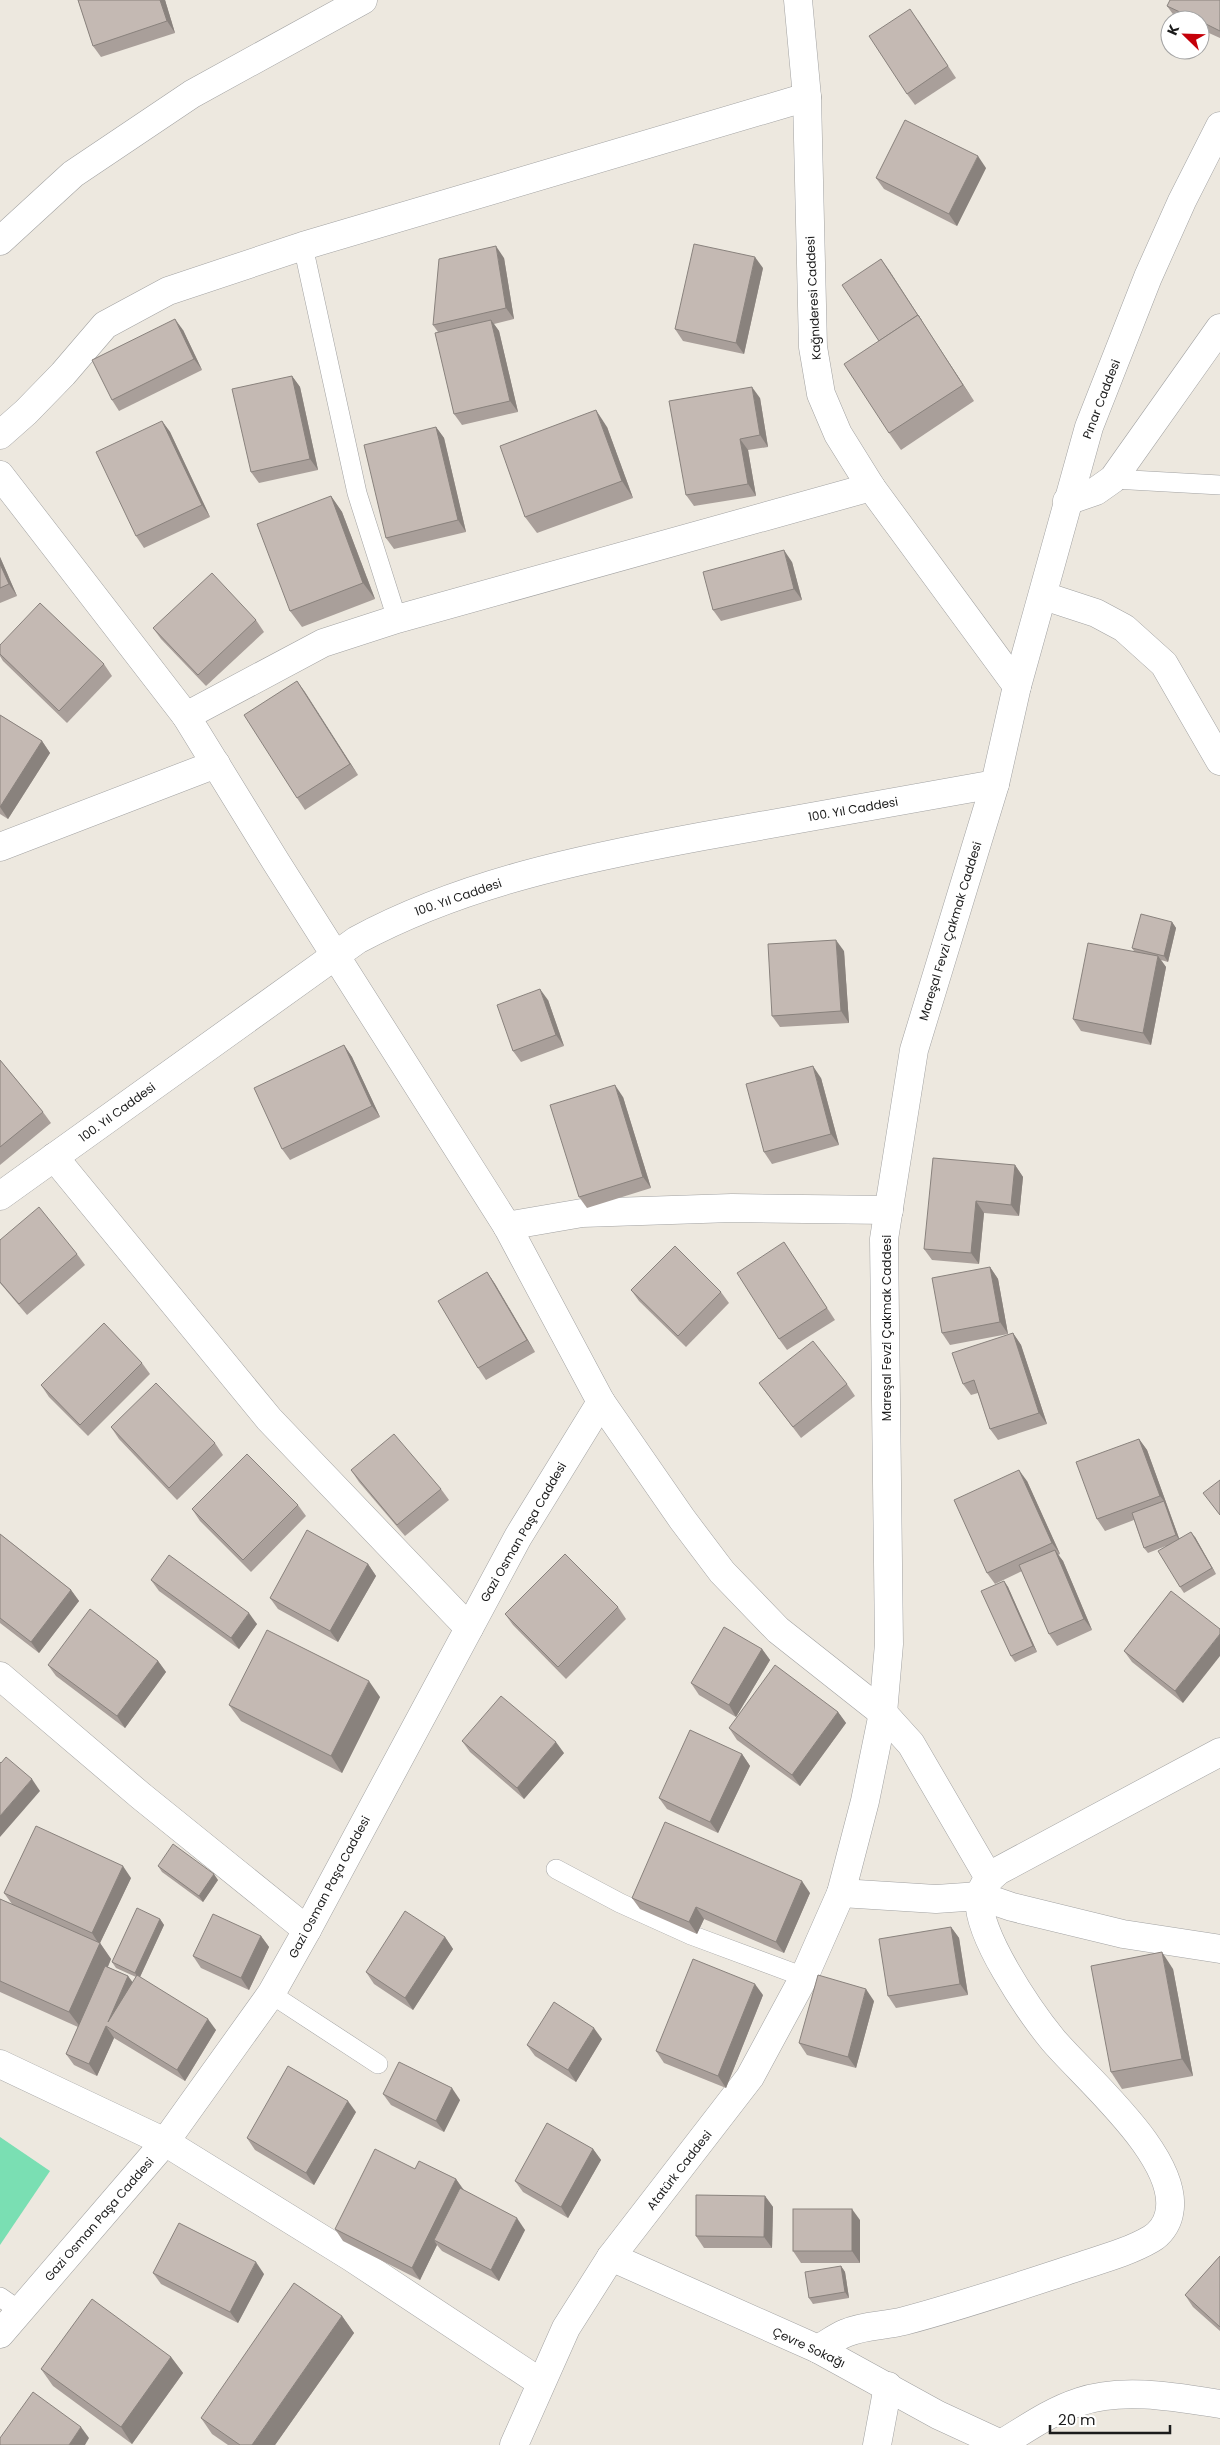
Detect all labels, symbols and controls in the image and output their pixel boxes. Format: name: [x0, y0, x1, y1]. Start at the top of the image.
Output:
north arrow: [1160, 10, 1210, 60]
text: K: [1162, 21, 1184, 38]
street label: Kağnıderesi Caddesi: [801, 236, 825, 360]
street label: Pınar Caddesi: [1078, 357, 1124, 441]
street label: 100. Yıl Caddesi: [807, 793, 899, 825]
street label: Mareşal Fevzi Çakmak Caddesi: [915, 839, 985, 1023]
street label: 100. Yıl Caddesi: [412, 874, 504, 920]
street label: 100. Yıl Caddesi: [75, 1078, 159, 1146]
street label: Mareşal Fevzi Çakmak Caddesi: [878, 1235, 895, 1421]
street label: Gazi Osman Paşa Caddesi: [476, 1459, 570, 1605]
street label: Gazi Osman Paşa Caddesi: [284, 1813, 374, 1961]
street label: Atatürk Caddesi: [643, 2127, 716, 2213]
street label: Gazi Osman Paşa Caddesi: [40, 2153, 158, 2285]
street label: Çevre Sokağı: [770, 2323, 848, 2371]
scale bar: [1050, 2402, 1170, 2434]
text: 20 m: [1058, 2409, 1096, 2430]

